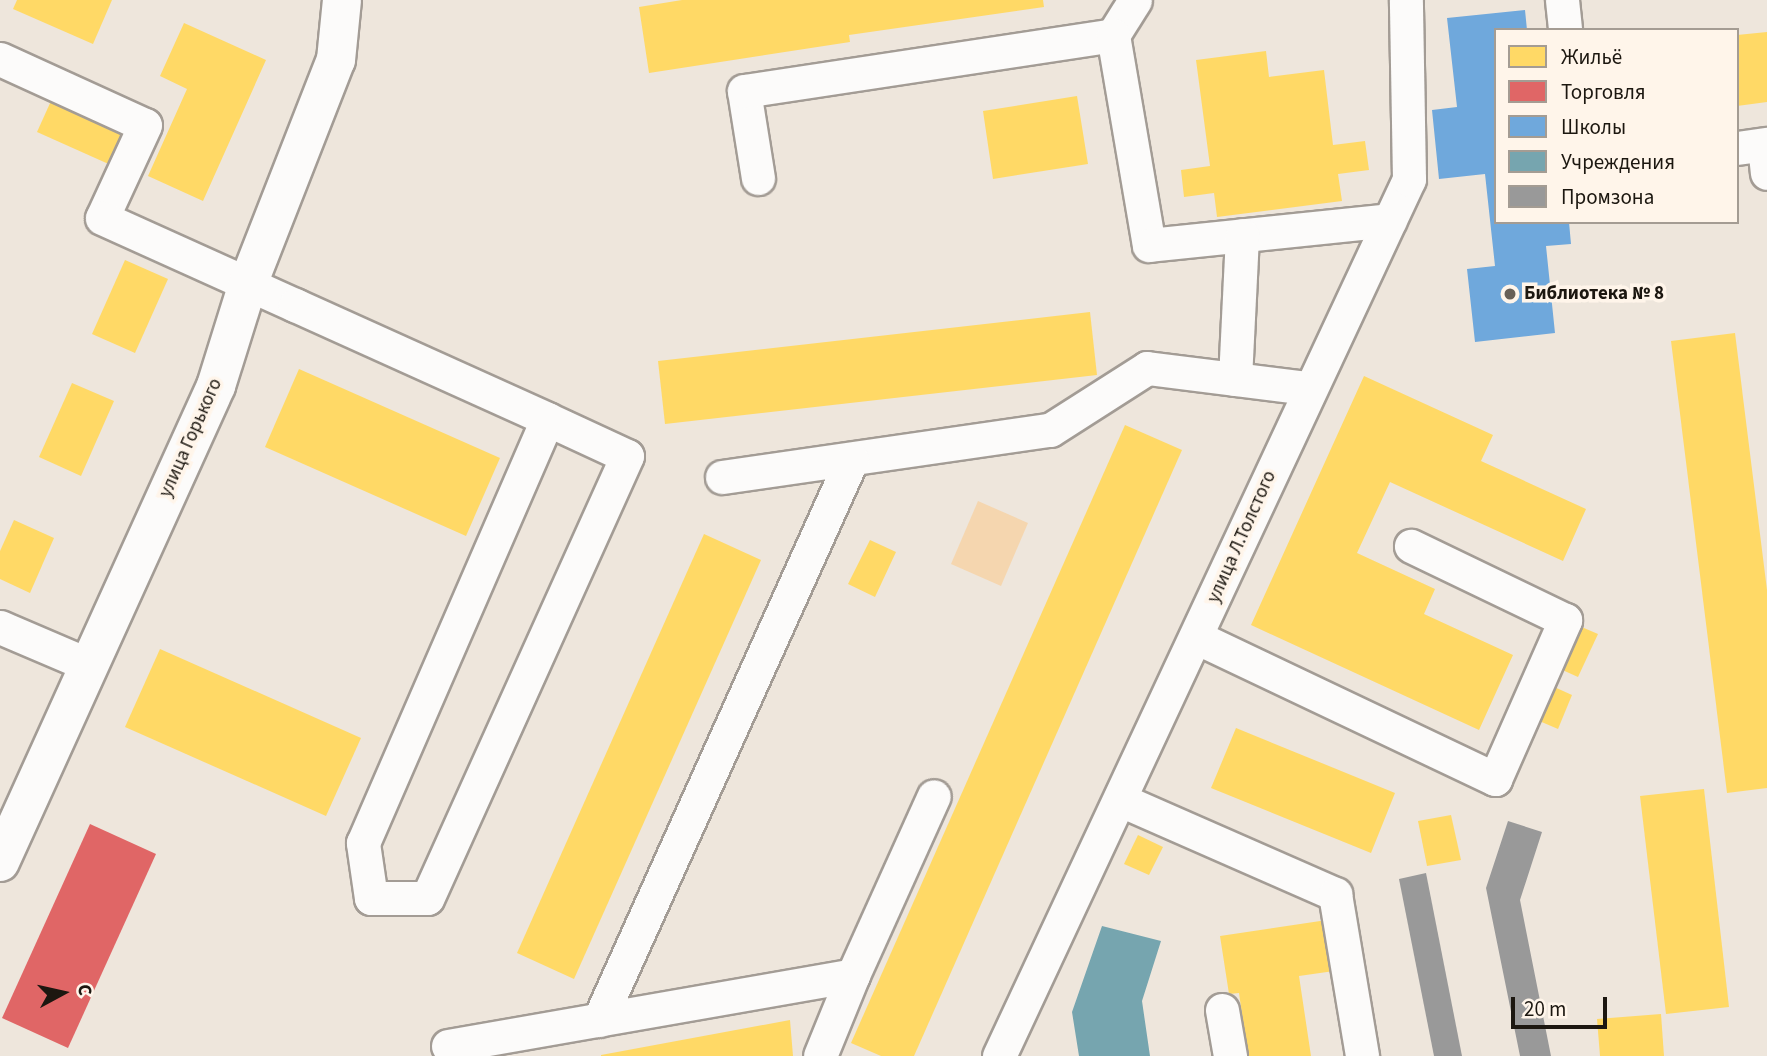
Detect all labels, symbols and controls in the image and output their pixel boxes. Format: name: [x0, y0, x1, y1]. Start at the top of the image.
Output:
legend: [1494, 28, 1739, 224]
text: Жильё: [1561, 42, 1622, 72]
text: Торговля: [1561, 77, 1646, 107]
text: Школы: [1561, 112, 1626, 142]
text: Учреждения: [1561, 147, 1675, 177]
text: Промзона: [1561, 182, 1654, 212]
place label: Библиотека № 8: [1524, 283, 1664, 305]
marker: Библиотека № 8: [1502, 286, 1518, 302]
street label: улица Горького: [155, 375, 227, 501]
street label: улица Л.Толстого: [1203, 467, 1281, 607]
north arrow: [28, 958, 98, 1028]
scale bar: [1515, 982, 1611, 1026]
text: С: [70, 983, 98, 997]
text: 20 m: [1524, 994, 1566, 1024]

